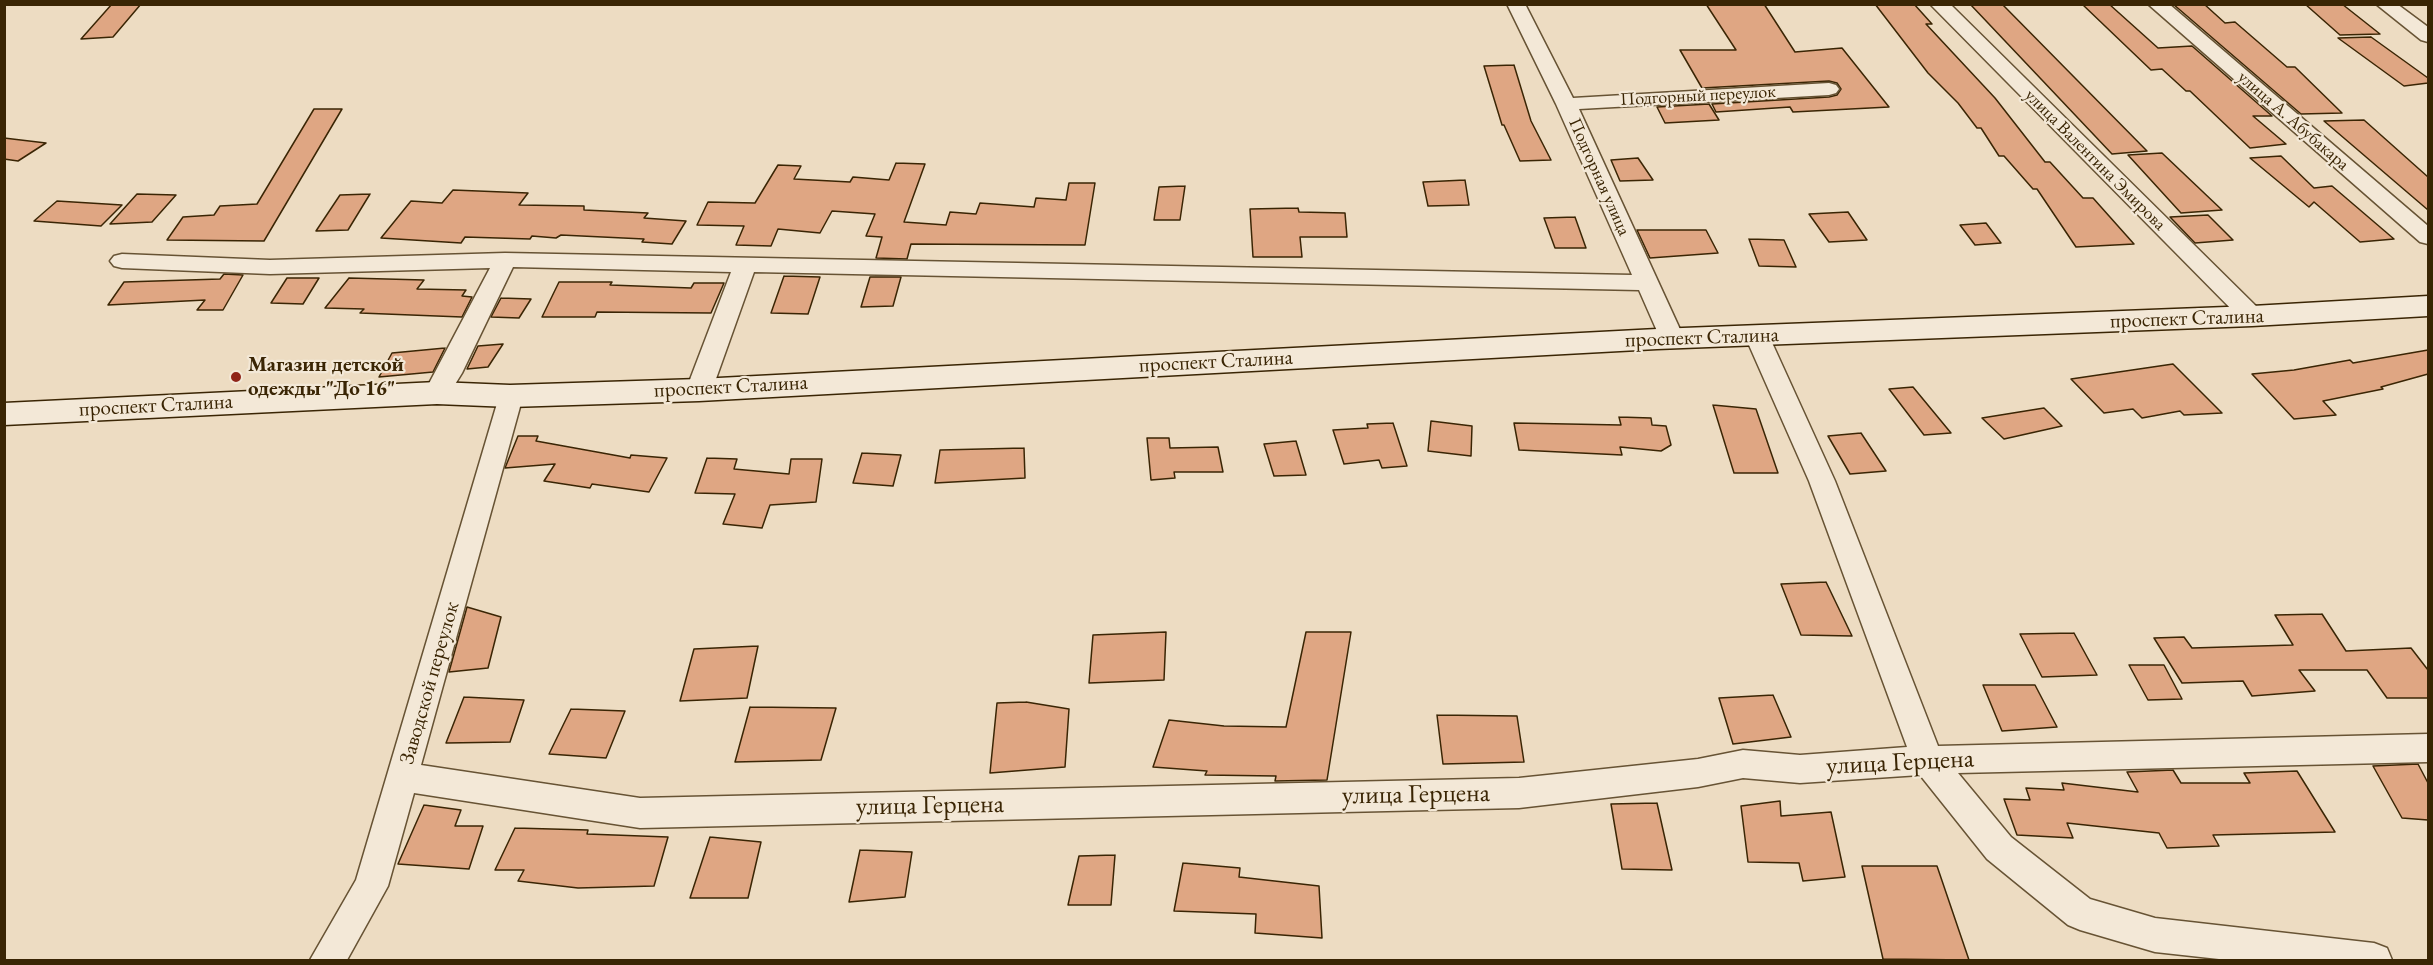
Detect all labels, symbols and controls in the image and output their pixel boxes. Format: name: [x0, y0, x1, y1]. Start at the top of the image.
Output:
street label: улица А. Абубакара: [2233, 67, 2353, 175]
street label: Подгорный переулок: [1620, 81, 1776, 111]
street label: улица Валентина Эмирова: [2020, 85, 2170, 235]
street label: Подгорная улица: [1563, 115, 1635, 239]
street label: проспект Сталина: [2110, 304, 2264, 334]
street label: проспект Сталина: [1625, 323, 1779, 353]
street label: проспект Сталина: [1138, 345, 1294, 379]
place label: Магазин детской одежды "До 16": [248, 352, 404, 402]
marker: Магазин детской одежды "До 16": [229, 370, 243, 384]
street label: проспект Сталина: [653, 370, 809, 404]
street label: проспект Сталина: [78, 389, 234, 423]
street label: Заводской переулок: [395, 599, 465, 767]
street label: улица Герцена: [1825, 744, 1975, 782]
street label: улица Герцена: [1342, 778, 1490, 812]
street label: улица Герцена: [856, 789, 1004, 823]

